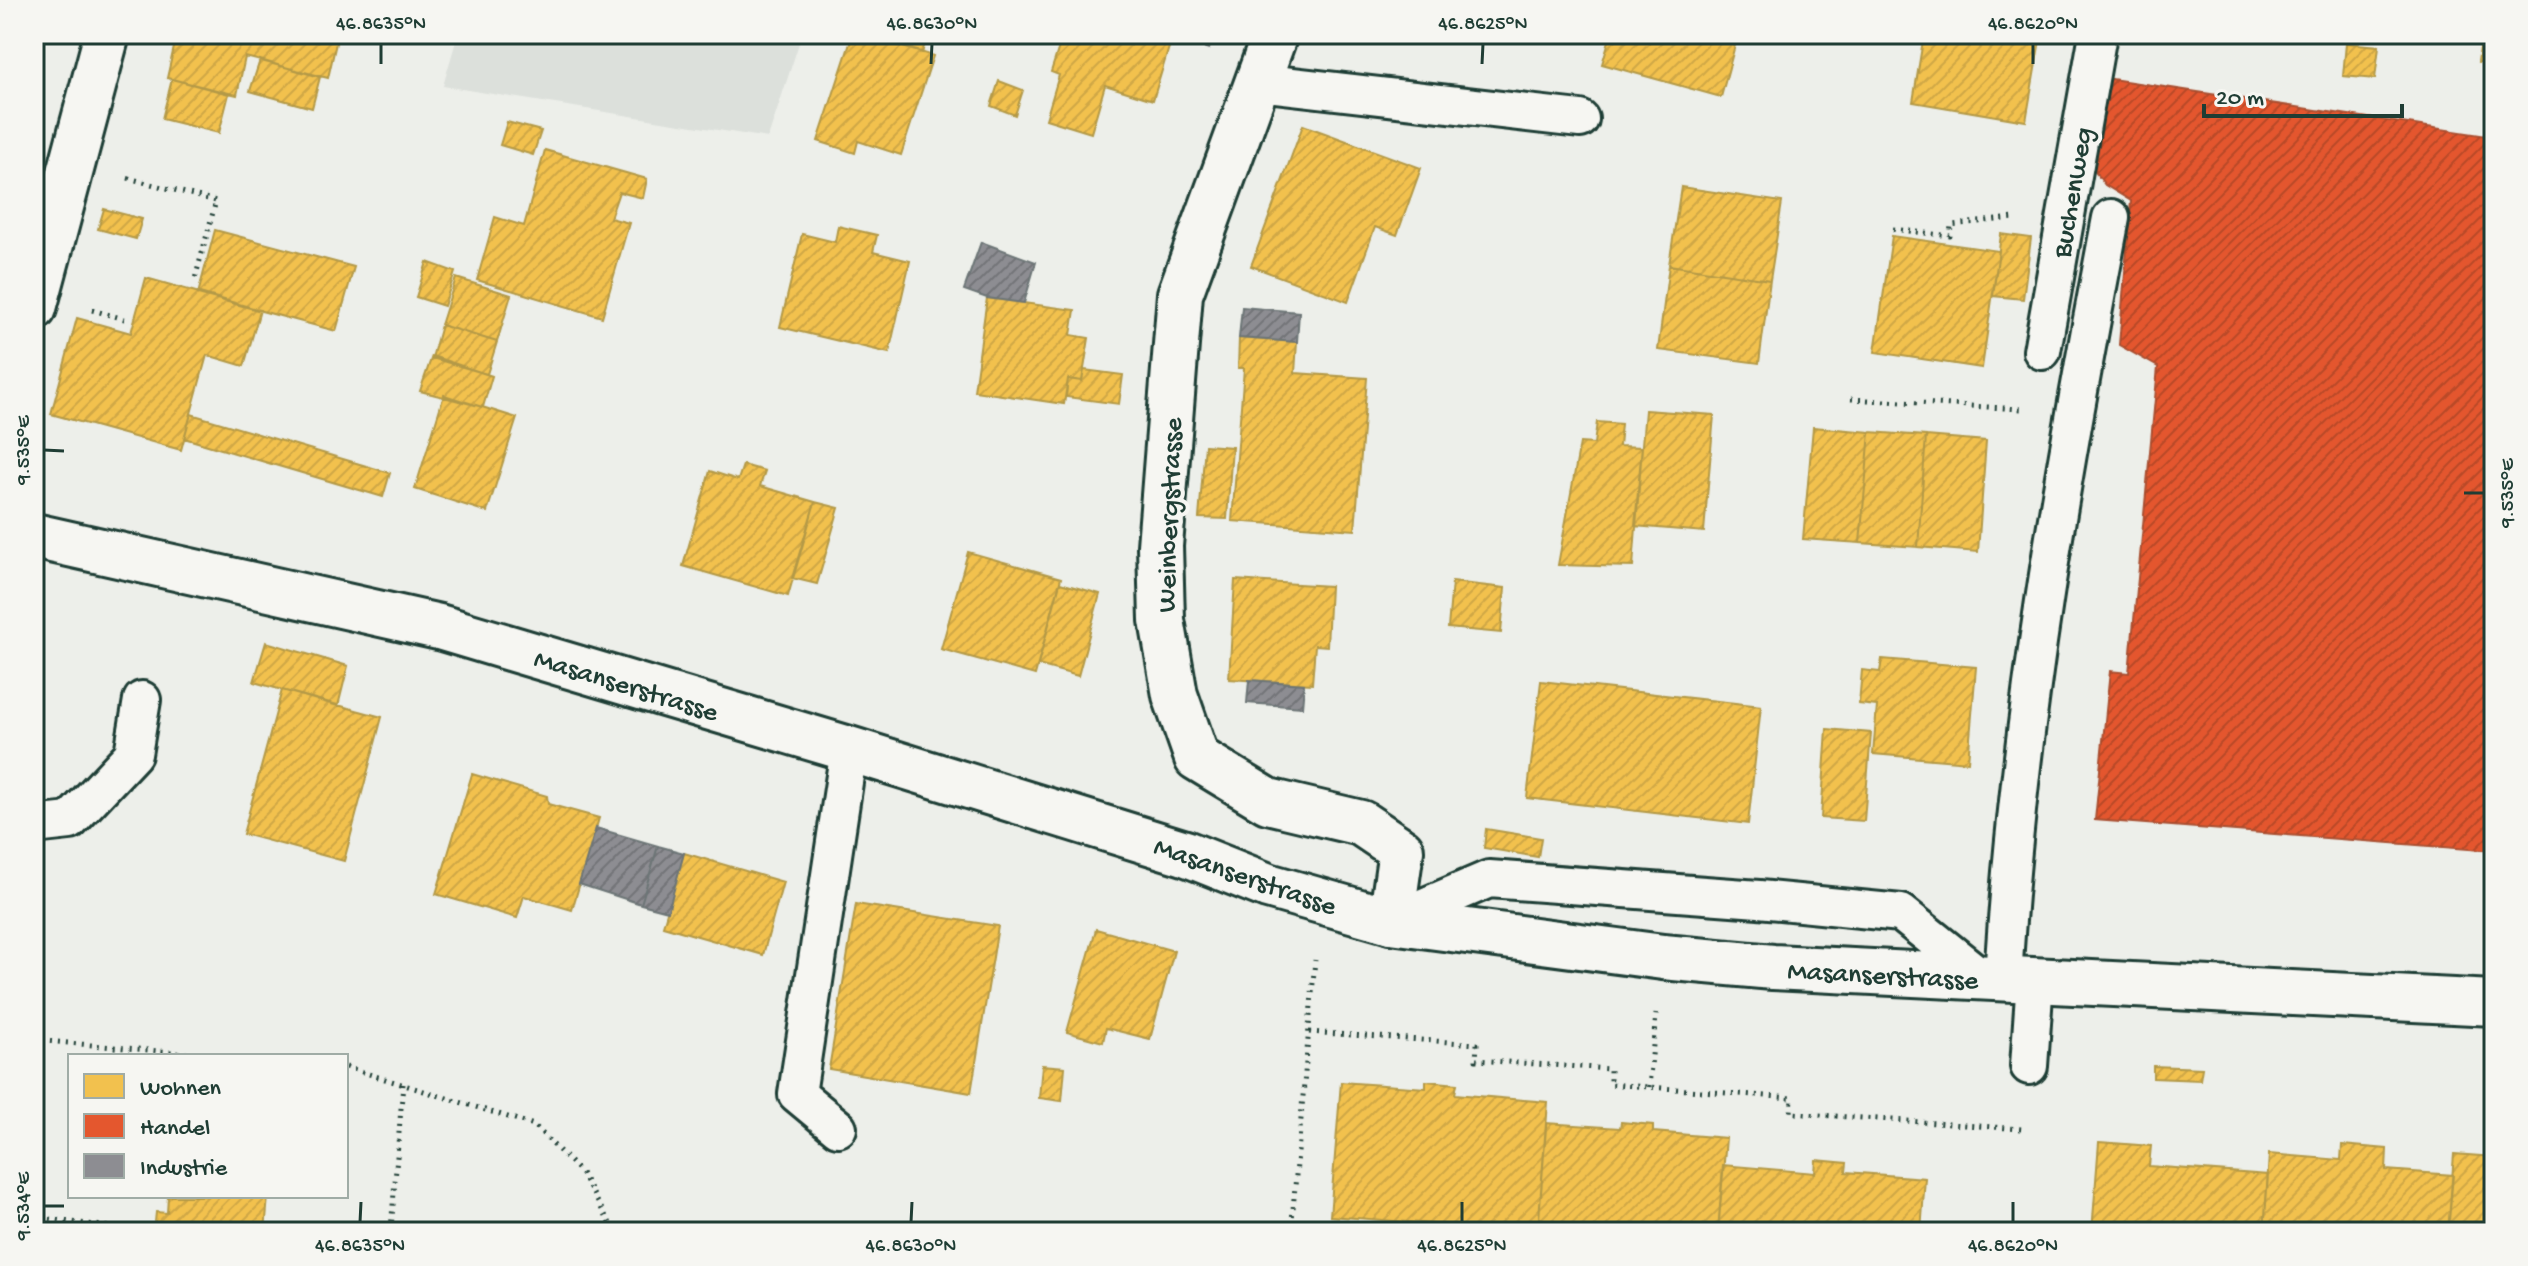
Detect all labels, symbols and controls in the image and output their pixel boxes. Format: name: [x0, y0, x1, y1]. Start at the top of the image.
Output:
text: 46.8635°N: [336, 14, 426, 37]
text: 46.8630°N: [887, 14, 977, 37]
text: 46.8625°N: [1438, 14, 1528, 37]
text: 46.8620°N: [1988, 14, 2078, 37]
scale bar: [2204, 68, 2402, 118]
text: 20 m: [2216, 85, 2264, 114]
street label: Buchenweg: [2047, 125, 2102, 262]
text: 9.535°E: [14, 414, 37, 486]
street label: Weinbergstrasse: [1152, 417, 1191, 613]
text: 9.535°E: [2498, 457, 2521, 529]
street label: Masanserstrasse: [529, 644, 722, 731]
street label: Masanserstrasse: [1149, 832, 1341, 925]
street label: Masanserstrasse: [1786, 956, 1980, 999]
legend: [68, 1054, 348, 1198]
text: Wohnen: [140, 1075, 222, 1104]
text: Handel: [140, 1115, 210, 1144]
text: Industrie: [140, 1155, 228, 1184]
text: 9.534°E: [14, 1170, 37, 1241]
text: 46.8635°N: [315, 1236, 405, 1259]
text: 46.8630°N: [866, 1236, 956, 1259]
text: 46.8625°N: [1417, 1236, 1507, 1259]
text: 46.8620°N: [1968, 1236, 2058, 1259]

